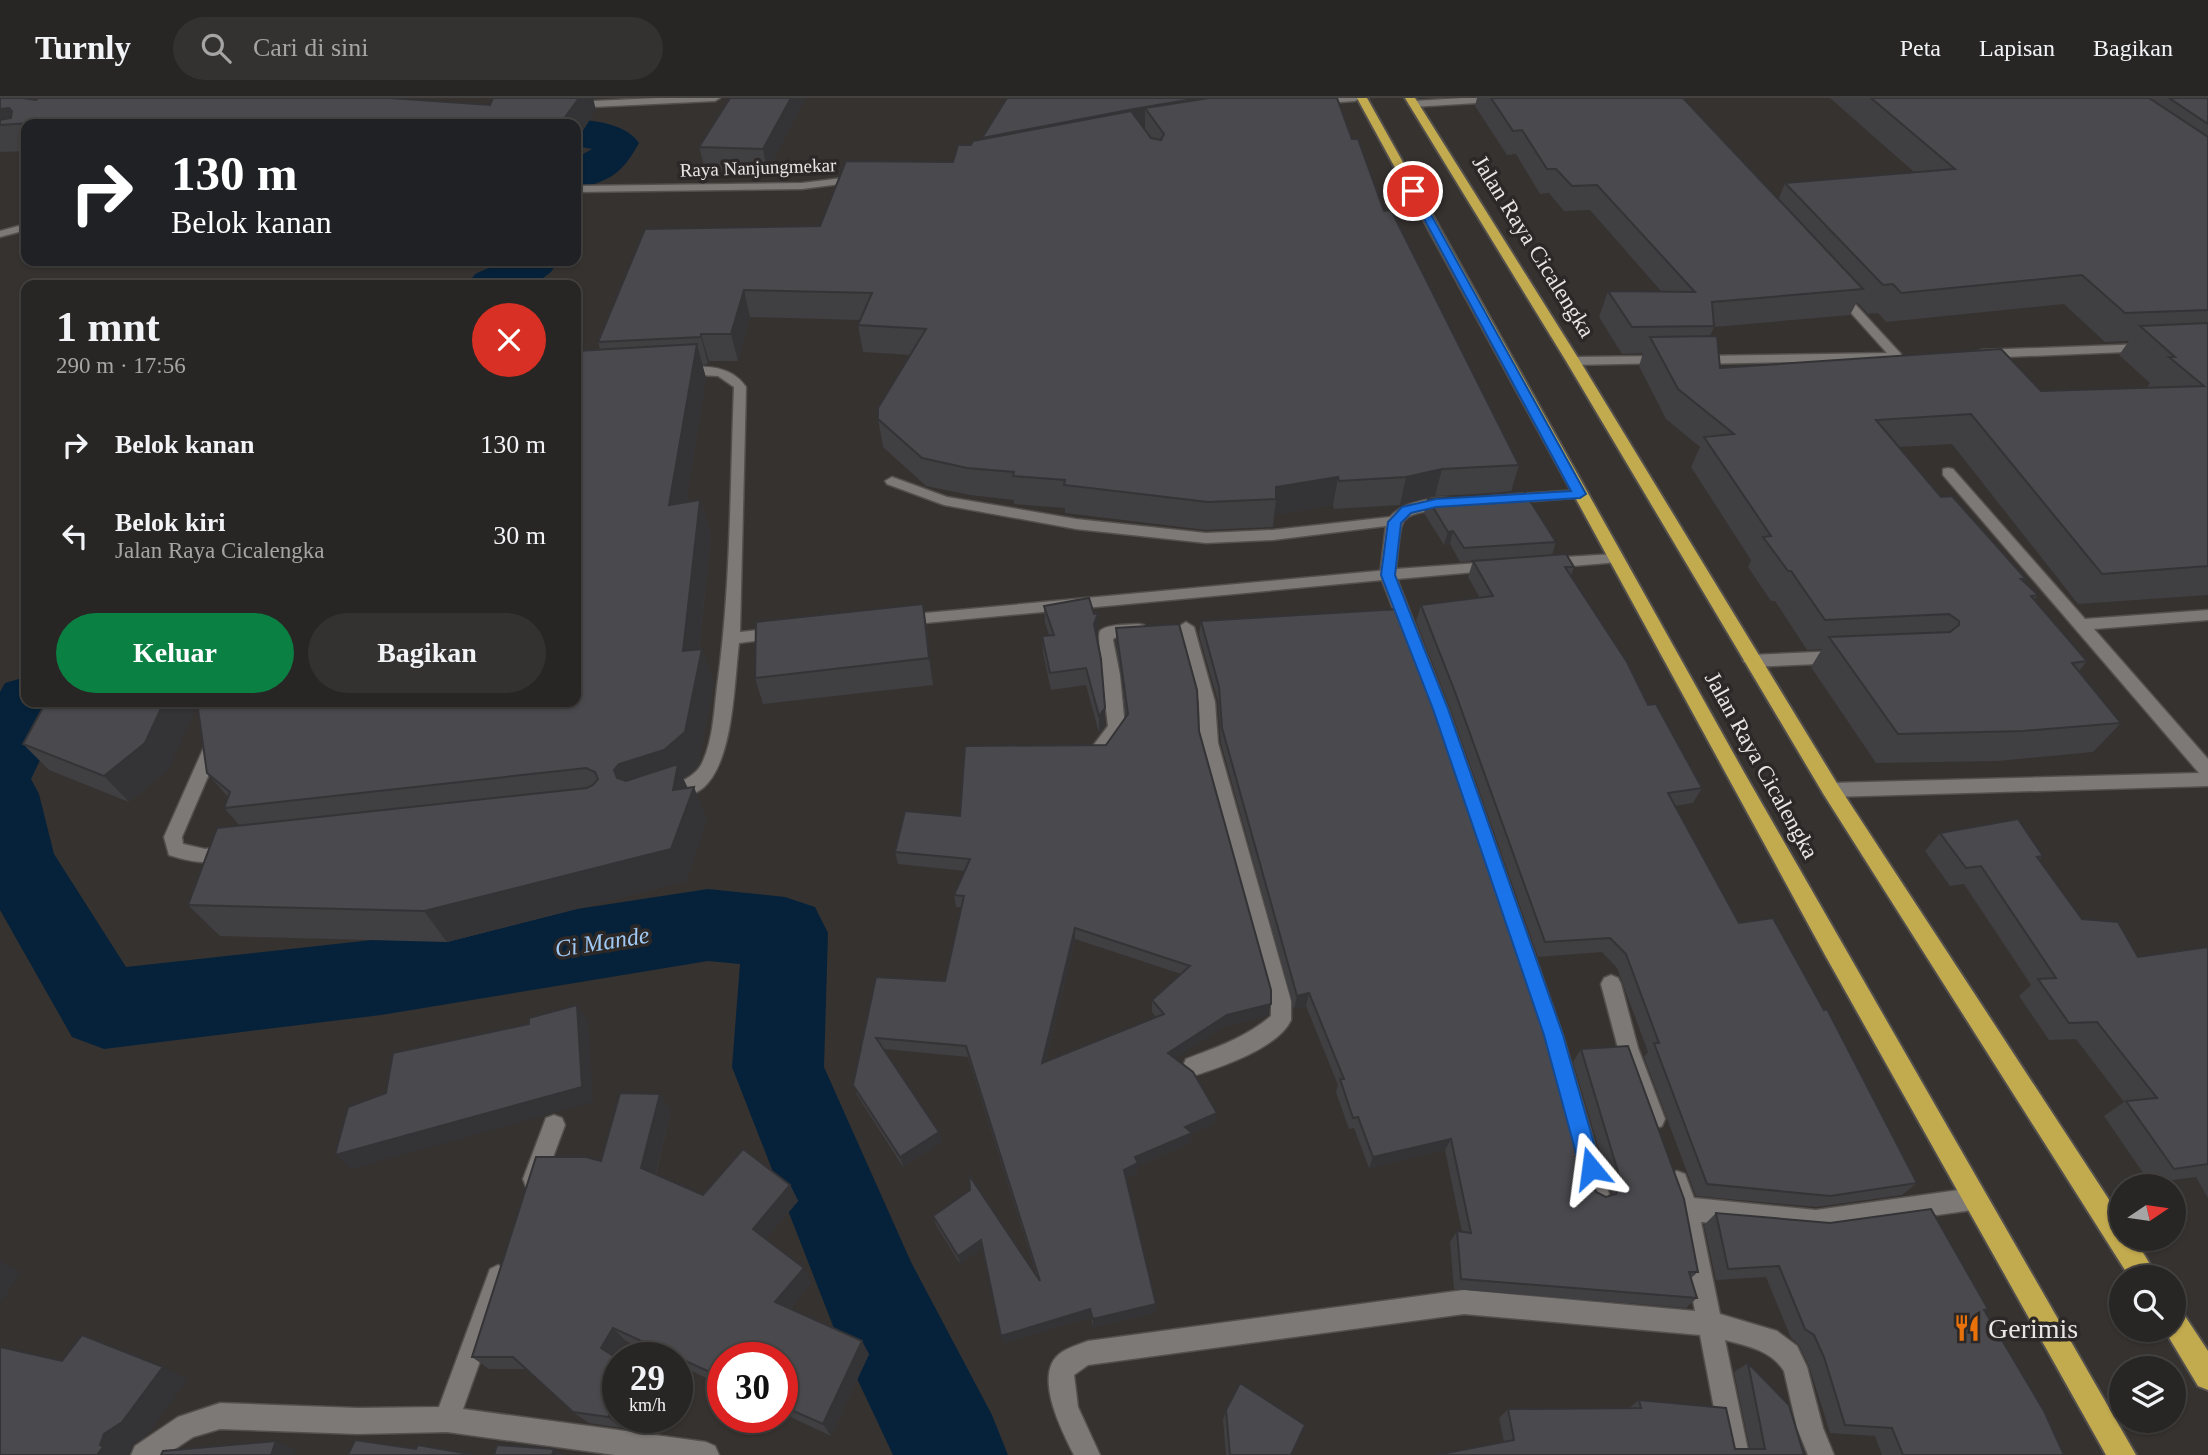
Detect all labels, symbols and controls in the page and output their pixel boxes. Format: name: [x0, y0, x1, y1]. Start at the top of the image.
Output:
search box: [173, 17, 663, 80]
icon: search: [197, 29, 235, 67]
text: Turnly: [35, 30, 131, 66]
text: Cari di sini: [253, 33, 369, 62]
text: Peta: [1900, 35, 1941, 61]
text: Lapisan: [1979, 35, 2055, 61]
text: Bagikan: [2093, 35, 2173, 61]
text: 130 m: [171, 146, 298, 201]
icon: right: [56, 147, 147, 238]
street label: Jalan Raya Cicalengka: [1467, 151, 1600, 342]
street label: Raya Nanjungmekar: [679, 154, 837, 181]
pin: [1383, 161, 1443, 221]
icon: arrive: [1394, 172, 1432, 210]
text: Belok kanan: [171, 204, 332, 240]
button: close: [472, 303, 546, 377]
text: 1 mnt: [56, 304, 160, 350]
text: 290 m · 17:56: [56, 353, 186, 378]
icon: right: [56, 426, 94, 464]
text: Belok kanan: [115, 430, 254, 459]
text: 130 m: [480, 430, 546, 459]
text: Belok kiri: [115, 508, 226, 537]
icon: left: [56, 517, 94, 555]
text: 30 m: [493, 521, 546, 550]
text: Jalan Raya Cicalengka: [115, 538, 324, 563]
button: Keluar: [56, 613, 294, 693]
button: Bagikan: [308, 613, 546, 693]
street label: Jalan Raya Cicalengka: [1700, 668, 1823, 863]
water label: Ci Mande: [553, 922, 651, 962]
position arrow: [1554, 1131, 1628, 1205]
north arrow: [2109, 1174, 2186, 1251]
map controls: [2109, 1174, 2186, 1433]
button: search: [2109, 1265, 2186, 1342]
restaurant icon: Gerimis: [1952, 1313, 1982, 1343]
place label: Gerimis: [1988, 1313, 2078, 1344]
speed limit sign: 30: [707, 1342, 798, 1433]
button: layers: [2109, 1356, 2186, 1433]
text: 29: [630, 1359, 665, 1398]
text: km/h: [629, 1395, 666, 1415]

